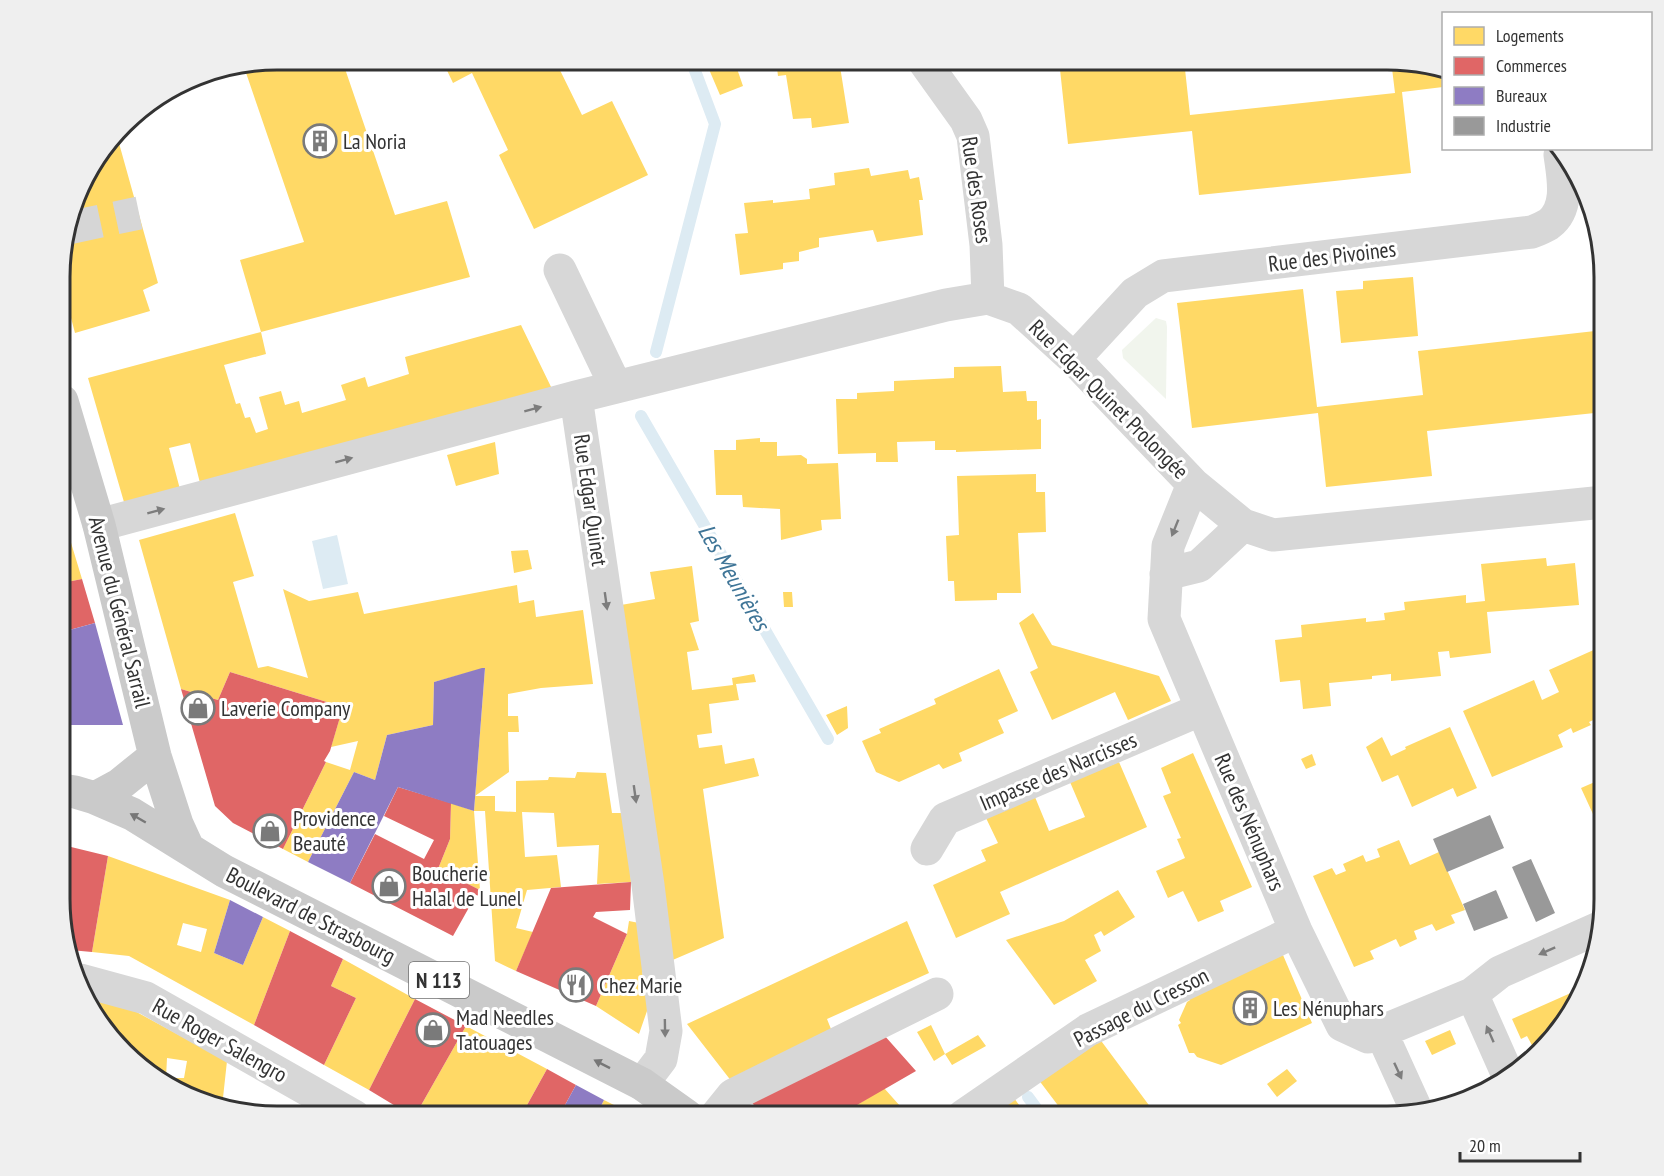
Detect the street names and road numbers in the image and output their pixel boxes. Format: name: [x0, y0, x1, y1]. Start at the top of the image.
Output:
street label: Rue des Roses: [956, 135, 998, 245]
street label: Rue des Pivoines: [1267, 234, 1397, 278]
street label: Rue Edgar Quinet Prolongée: [1023, 313, 1195, 485]
street label: Rue Edgar Quinet: [568, 432, 614, 568]
street label: Avenue du Général Sarrail: [83, 513, 158, 711]
street label: Impasse des Narcisses: [975, 725, 1141, 817]
street label: Rue des Nénuphars: [1209, 749, 1291, 895]
street label: Boulevard de Strasbourg: [222, 860, 400, 970]
street label: Passage du Cresson: [1069, 961, 1213, 1053]
road number: N 113: [409, 962, 469, 998]
street label: Rue Roger Salengro: [148, 992, 292, 1088]

